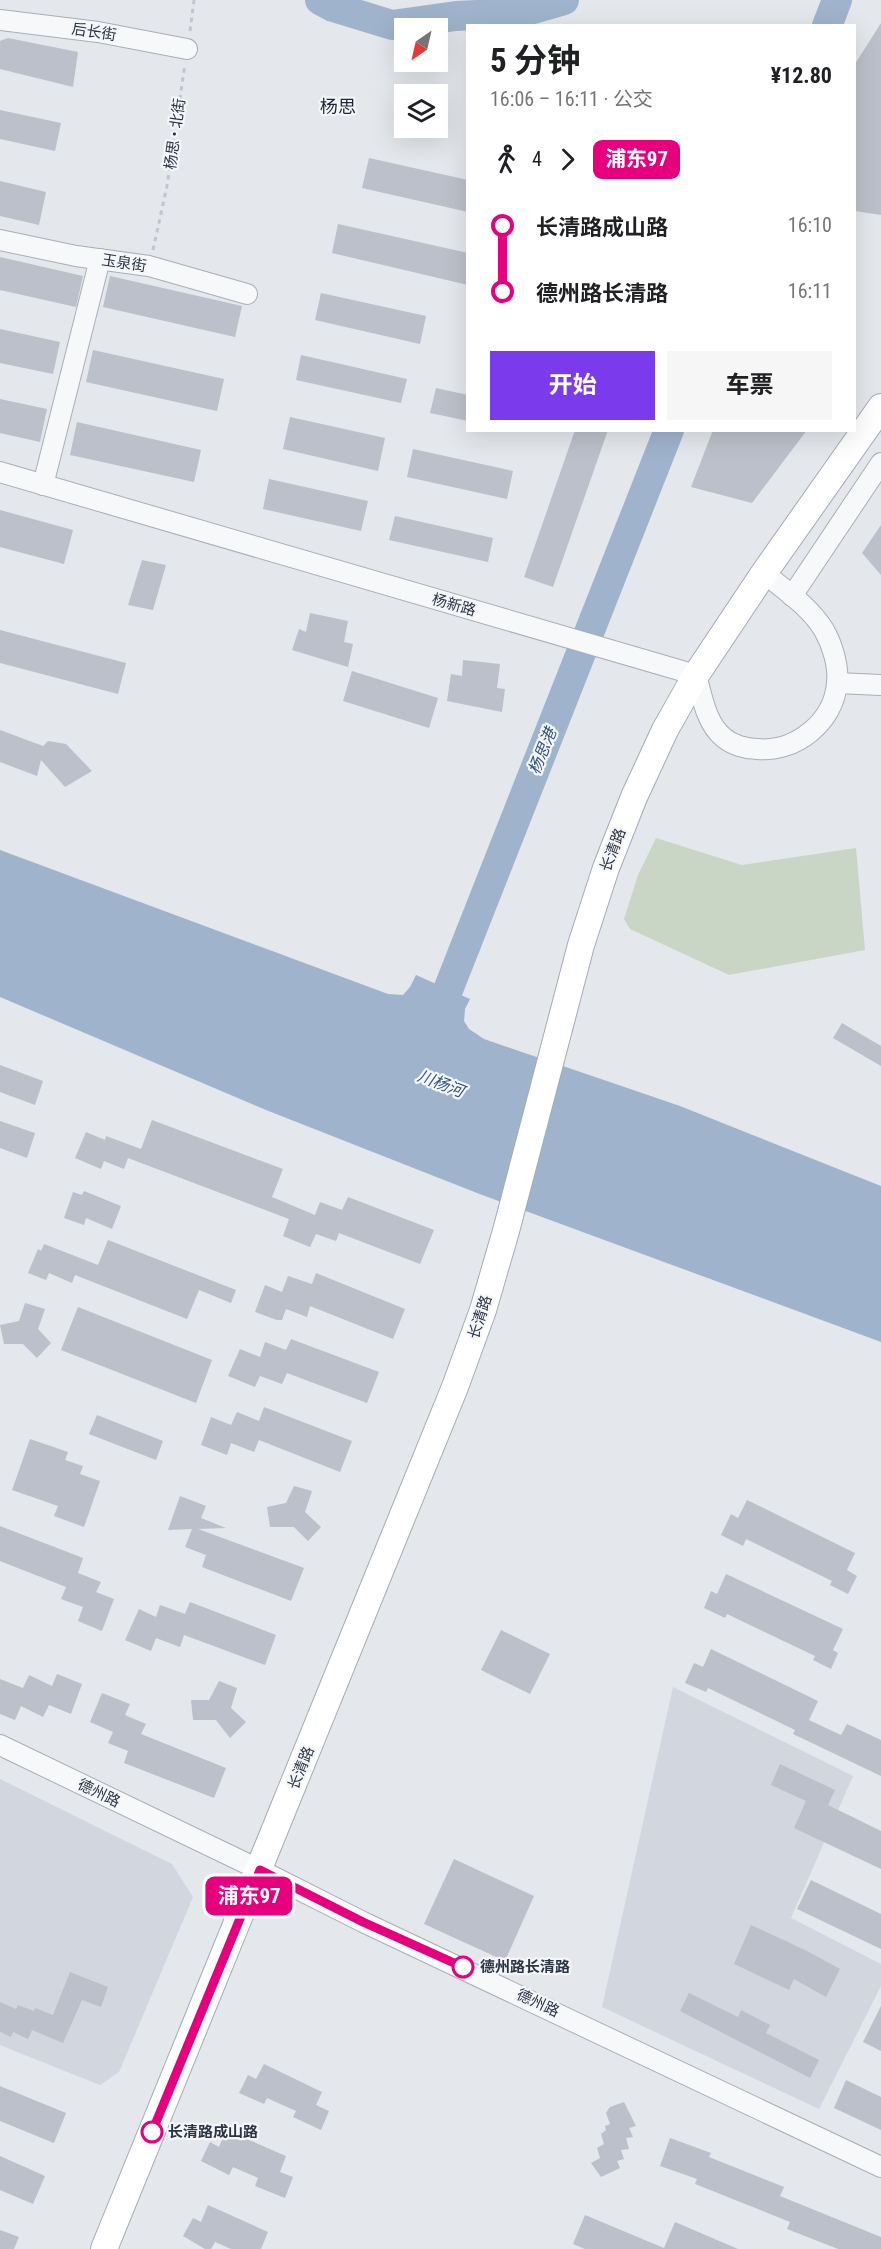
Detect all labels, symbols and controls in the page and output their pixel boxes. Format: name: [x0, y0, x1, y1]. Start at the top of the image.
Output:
north arrow: [394, 18, 448, 72]
map controls: [394, 18, 448, 138]
street label: 后长街: [70, 20, 118, 44]
text: 5 分钟: [490, 41, 580, 80]
text: ¥12.80: [771, 63, 832, 88]
button: layers: [394, 84, 448, 138]
text: 16:06 – 16:11 · 公交: [490, 87, 653, 111]
district label: 杨思: [320, 96, 356, 117]
street label: 杨思 • 北街: [161, 97, 189, 171]
icon: walk: [490, 143, 523, 176]
icon: forward: [551, 143, 584, 176]
text: 4: [532, 147, 542, 171]
text: 浦东97: [605, 147, 668, 171]
text: 16:10: [788, 213, 832, 237]
text: 长清路成山路: [536, 215, 668, 240]
street label: 玉泉街: [100, 251, 148, 275]
text: 16:11: [788, 279, 832, 303]
text: 德州路长清路: [536, 281, 668, 306]
button: 开始: [490, 351, 655, 420]
button: 车票: [667, 351, 832, 420]
street label: 杨新路: [430, 590, 478, 620]
water label: 杨思港: [525, 724, 561, 777]
street label: 长清路: [597, 826, 629, 874]
water label: 川杨河: [415, 1066, 469, 1102]
street label: 长清路: [464, 1293, 496, 1341]
street label: 长清路: [284, 1744, 318, 1792]
street label: 德州路: [75, 1775, 123, 1811]
line badge: 浦东97: [207, 1876, 291, 1916]
text: 浦东97: [217, 1884, 281, 1908]
marker: 德州路长清路: [452, 1956, 474, 1978]
place label: 德州路长清路: [480, 1958, 570, 1976]
street label: 德州路: [514, 1985, 562, 2021]
marker: 长清路成山路: [141, 2121, 163, 2143]
place label: 长清路成山路: [168, 2123, 258, 2141]

